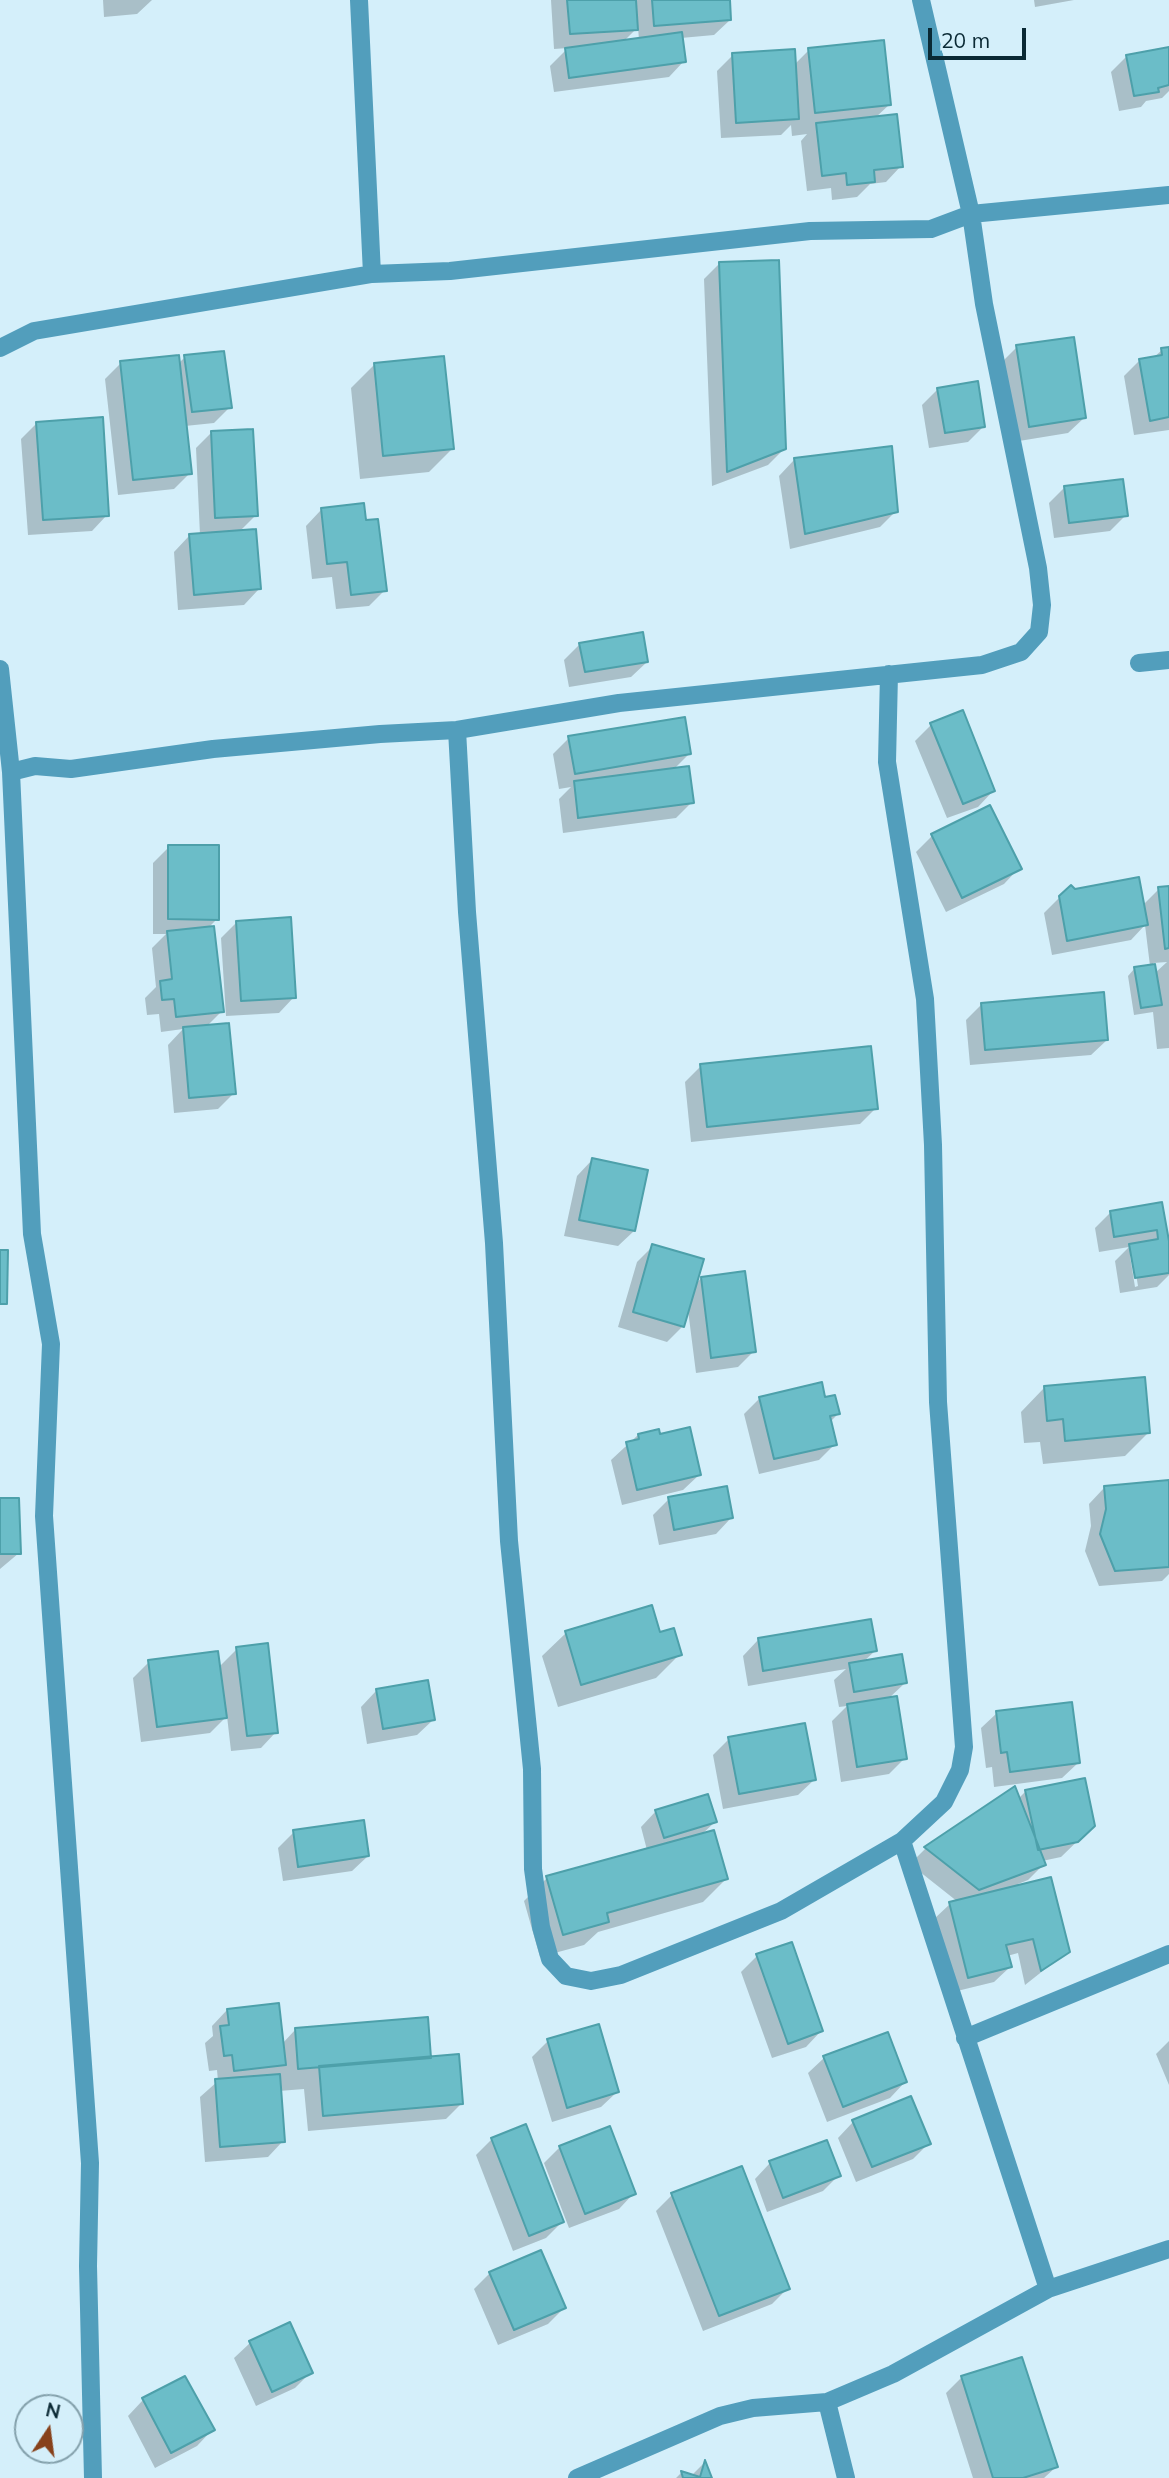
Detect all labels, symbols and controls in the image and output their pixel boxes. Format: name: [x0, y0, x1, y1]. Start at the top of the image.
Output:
scale bar: [931, 14, 1029, 58]
text: 20 m: [941, 27, 990, 53]
north arrow: [14, 2394, 84, 2464]
text: N: [44, 2397, 63, 2424]

